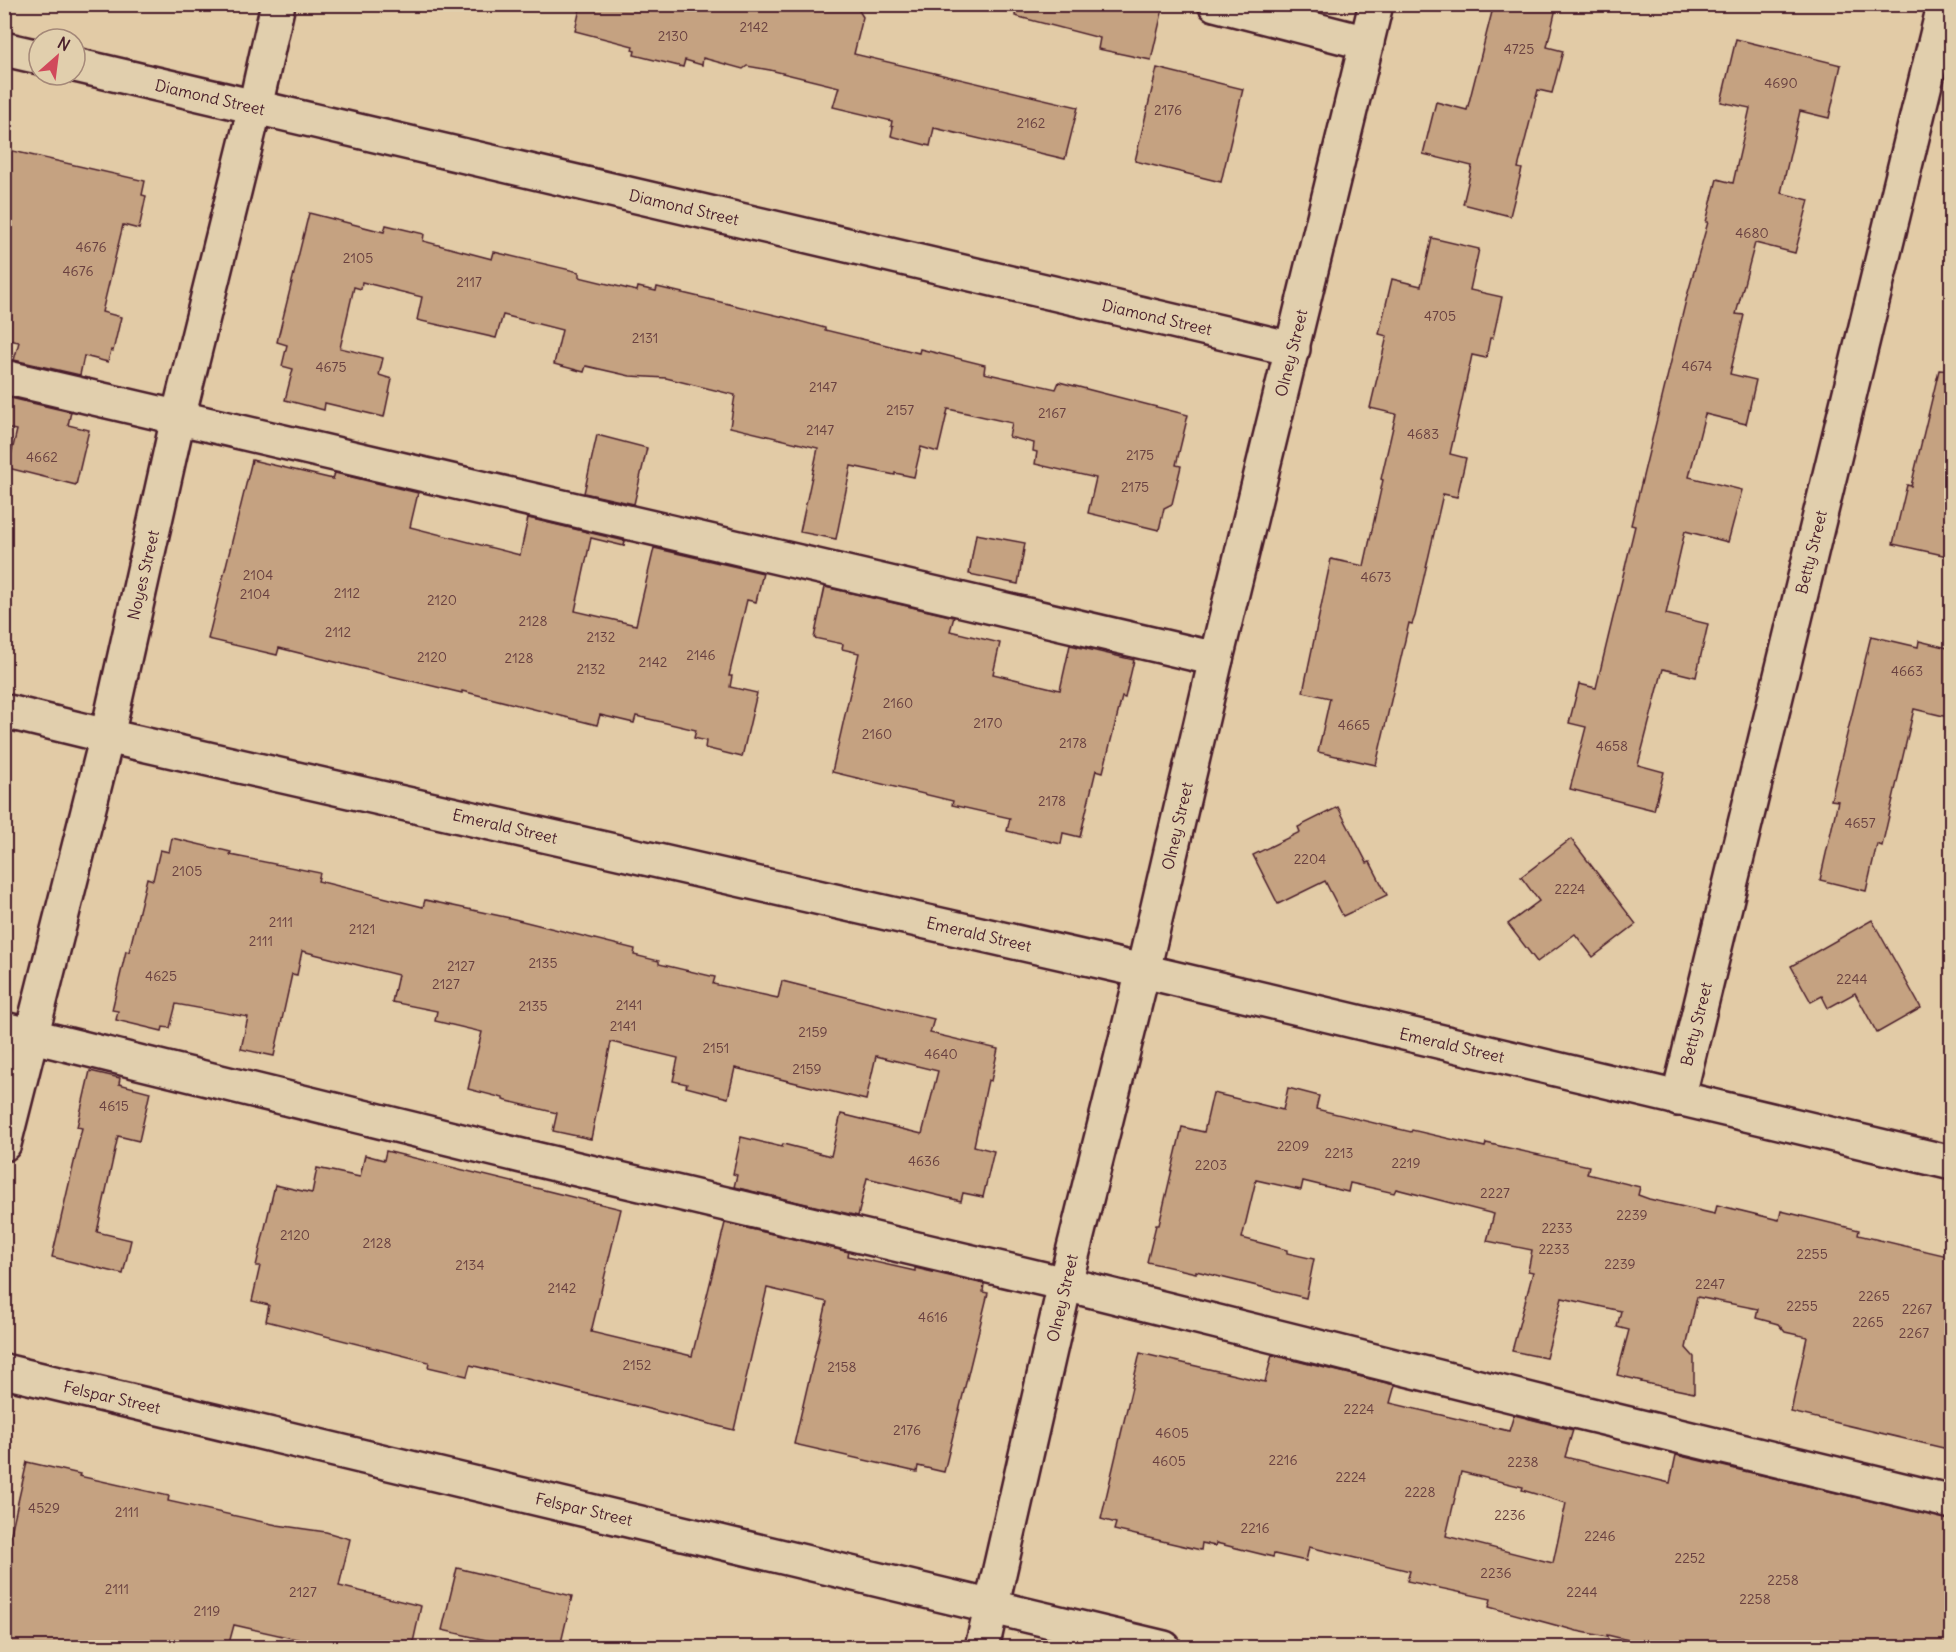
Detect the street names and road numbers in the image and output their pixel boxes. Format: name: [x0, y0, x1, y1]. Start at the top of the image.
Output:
street label: Diamond Street: [153, 75, 268, 120]
street label: Diamond Street: [627, 185, 742, 230]
street label: Diamond Street: [1100, 295, 1215, 340]
street label: Olney Street: [1270, 307, 1312, 399]
street label: Betty Street: [1791, 508, 1831, 596]
street label: Noyes Street: [123, 528, 163, 622]
street label: Olney Street: [1157, 780, 1197, 872]
street label: Emerald Street: [451, 804, 560, 848]
street label: Emerald Street: [925, 912, 1034, 956]
street label: Betty Street: [1676, 980, 1716, 1068]
street label: Emerald Street: [1398, 1023, 1507, 1067]
street label: Olney Street: [1042, 1252, 1082, 1344]
street label: Felspar Street: [62, 1376, 163, 1418]
street label: Felspar Street: [534, 1488, 635, 1530]

